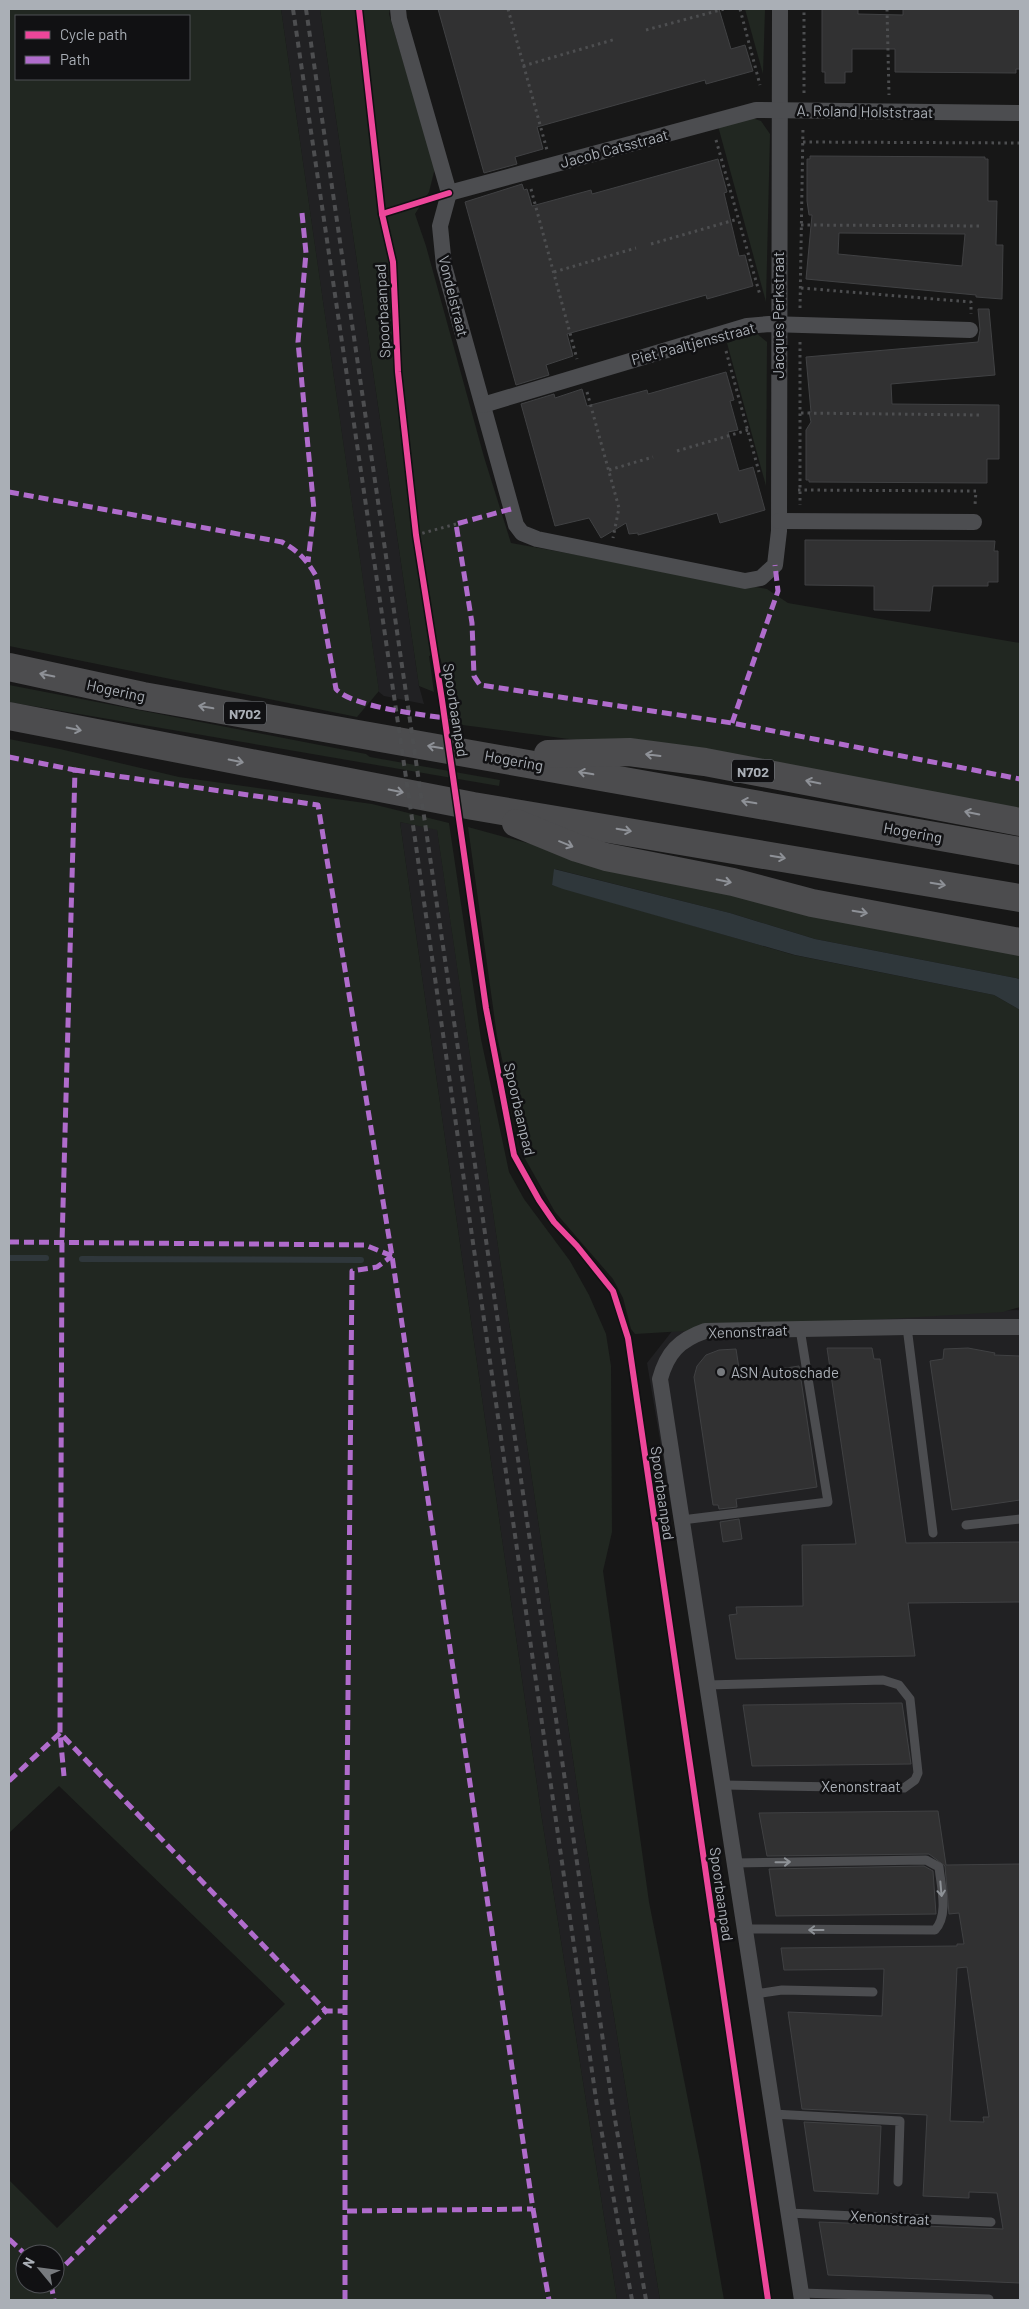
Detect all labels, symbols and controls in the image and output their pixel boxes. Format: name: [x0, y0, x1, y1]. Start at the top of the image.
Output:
legend: [15, 15, 190, 80]
text: Cycle path: [60, 25, 127, 43]
text: Path: [60, 50, 90, 68]
street label: A. Roland Holststraat: [796, 101, 934, 121]
street label: Jacob Catsstraat: [558, 125, 670, 171]
street label: Jacques Perkstraat: [769, 252, 787, 378]
street label: Vondelstraat: [435, 254, 473, 338]
street label: Spoorbaanpad: [371, 263, 393, 359]
street label: Piet Paaltjensstraat: [629, 318, 757, 368]
street label: Spoorbaanpad: [440, 662, 472, 758]
one-way arrow: [39, 670, 55, 680]
street label: Hogering: [85, 675, 147, 705]
one-way arrow: [198, 701, 214, 711]
road number: N702: [224, 701, 266, 724]
one-way arrow: [65, 725, 81, 735]
one-way arrow: [427, 741, 443, 751]
street label: Hogering: [483, 746, 545, 774]
one-way arrow: [645, 750, 661, 760]
one-way arrow: [228, 757, 244, 766]
road number: N702: [732, 759, 774, 782]
one-way arrow: [578, 767, 594, 777]
one-way arrow: [805, 777, 821, 787]
one-way arrow: [387, 787, 403, 797]
one-way arrow: [741, 796, 757, 806]
one-way arrow: [965, 807, 981, 817]
street label: Hogering: [882, 818, 944, 846]
one-way arrow: [616, 826, 632, 836]
one-way arrow: [558, 840, 573, 849]
one-way arrow: [769, 852, 785, 862]
one-way arrow: [716, 876, 732, 886]
one-way arrow: [929, 880, 945, 890]
one-way arrow: [851, 908, 867, 918]
street label: Spoorbaanpad: [501, 1061, 539, 1157]
street label: Xenonstraat: [708, 1321, 788, 1341]
place label: ASN Autoschade: [731, 1363, 839, 1381]
marker: ASN Autoschade: [715, 1366, 727, 1378]
street label: Spoorbaanpad: [648, 1445, 678, 1541]
street label: Xenonstraat: [821, 1777, 901, 1795]
street label: Spoorbaanpad: [707, 1846, 737, 1942]
one-way arrow: [775, 1857, 791, 1867]
one-way arrow: [936, 1881, 946, 1897]
one-way arrow: [808, 1925, 824, 1935]
street label: Xenonstraat: [850, 2206, 930, 2228]
north arrow: [15, 2244, 65, 2294]
text: N: [19, 2254, 38, 2271]

